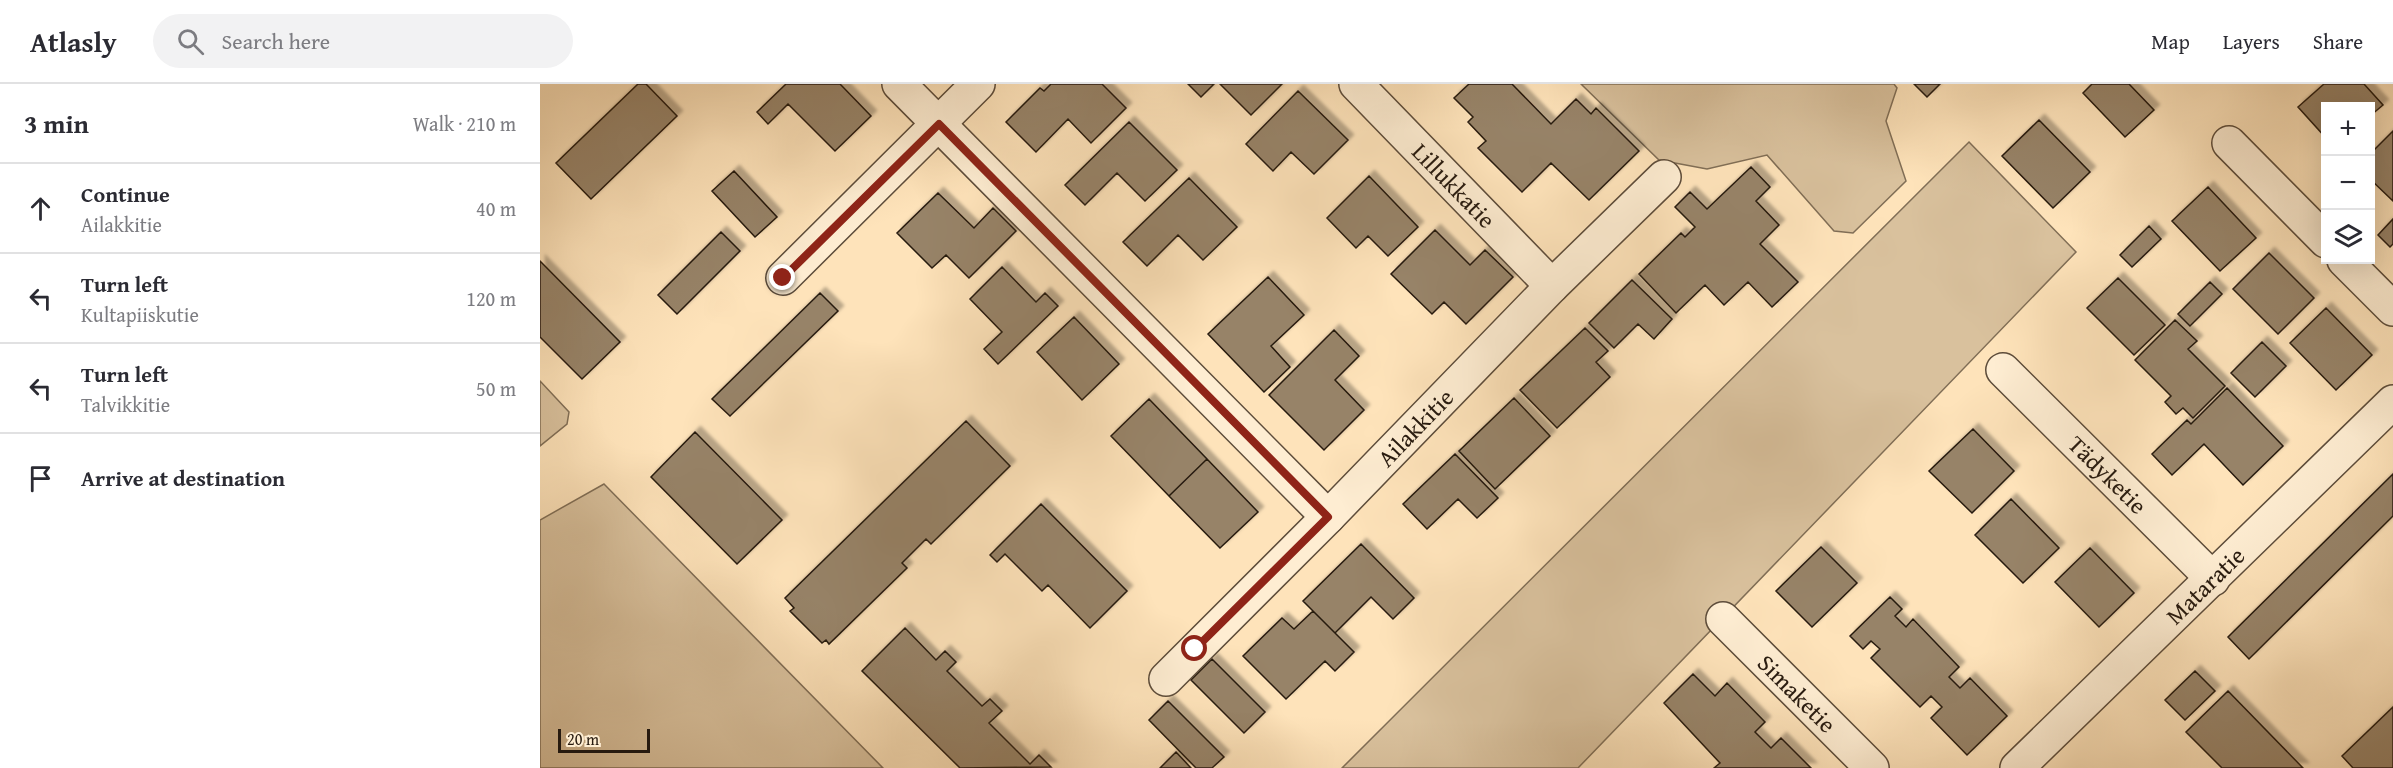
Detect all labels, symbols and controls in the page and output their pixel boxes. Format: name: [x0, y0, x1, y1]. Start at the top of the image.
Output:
search box: [153, 14, 573, 68]
text: Atlasly: [30, 21, 117, 62]
icon: search: [174, 25, 207, 58]
text: Search here: [222, 25, 330, 57]
text: Map: [2151, 26, 2190, 57]
text: Layers: [2223, 26, 2280, 57]
text: Share: [2313, 26, 2363, 57]
map controls: [2321, 102, 2375, 264]
button: +: [2321, 102, 2375, 156]
text: 3 min: [24, 104, 89, 143]
text: Walk · 210 m: [413, 109, 516, 138]
street label: Lillukkatie: [1404, 135, 1504, 236]
button: −: [2321, 156, 2375, 210]
text: Continue: [81, 178, 170, 210]
icon: ahead: [24, 192, 57, 225]
text: 40 m: [476, 194, 516, 223]
text: Ailakkitie: [81, 210, 162, 239]
button: layers: [2321, 210, 2375, 264]
route end: [769, 264, 795, 290]
text: Turn left: [81, 268, 168, 300]
icon: left: [24, 282, 57, 315]
text: 120 m: [466, 284, 516, 313]
text: Kultapiiskutie: [81, 300, 199, 329]
text: Turn left: [81, 358, 168, 390]
icon: left: [24, 372, 57, 405]
text: 50 m: [476, 374, 516, 403]
street label: Ailakkitie: [1369, 380, 1461, 474]
text: Talvikkitie: [81, 390, 170, 419]
street label: Tädyketie: [2060, 427, 2155, 522]
icon: arrive: [24, 462, 57, 495]
text: Arrive at destination: [81, 462, 285, 494]
street label: Mataratie: [2157, 538, 2252, 632]
route start: [1181, 635, 1207, 661]
street label: Simaketie: [1750, 646, 1845, 741]
scale bar: [558, 726, 650, 754]
text: 20 m: [567, 727, 599, 751]

